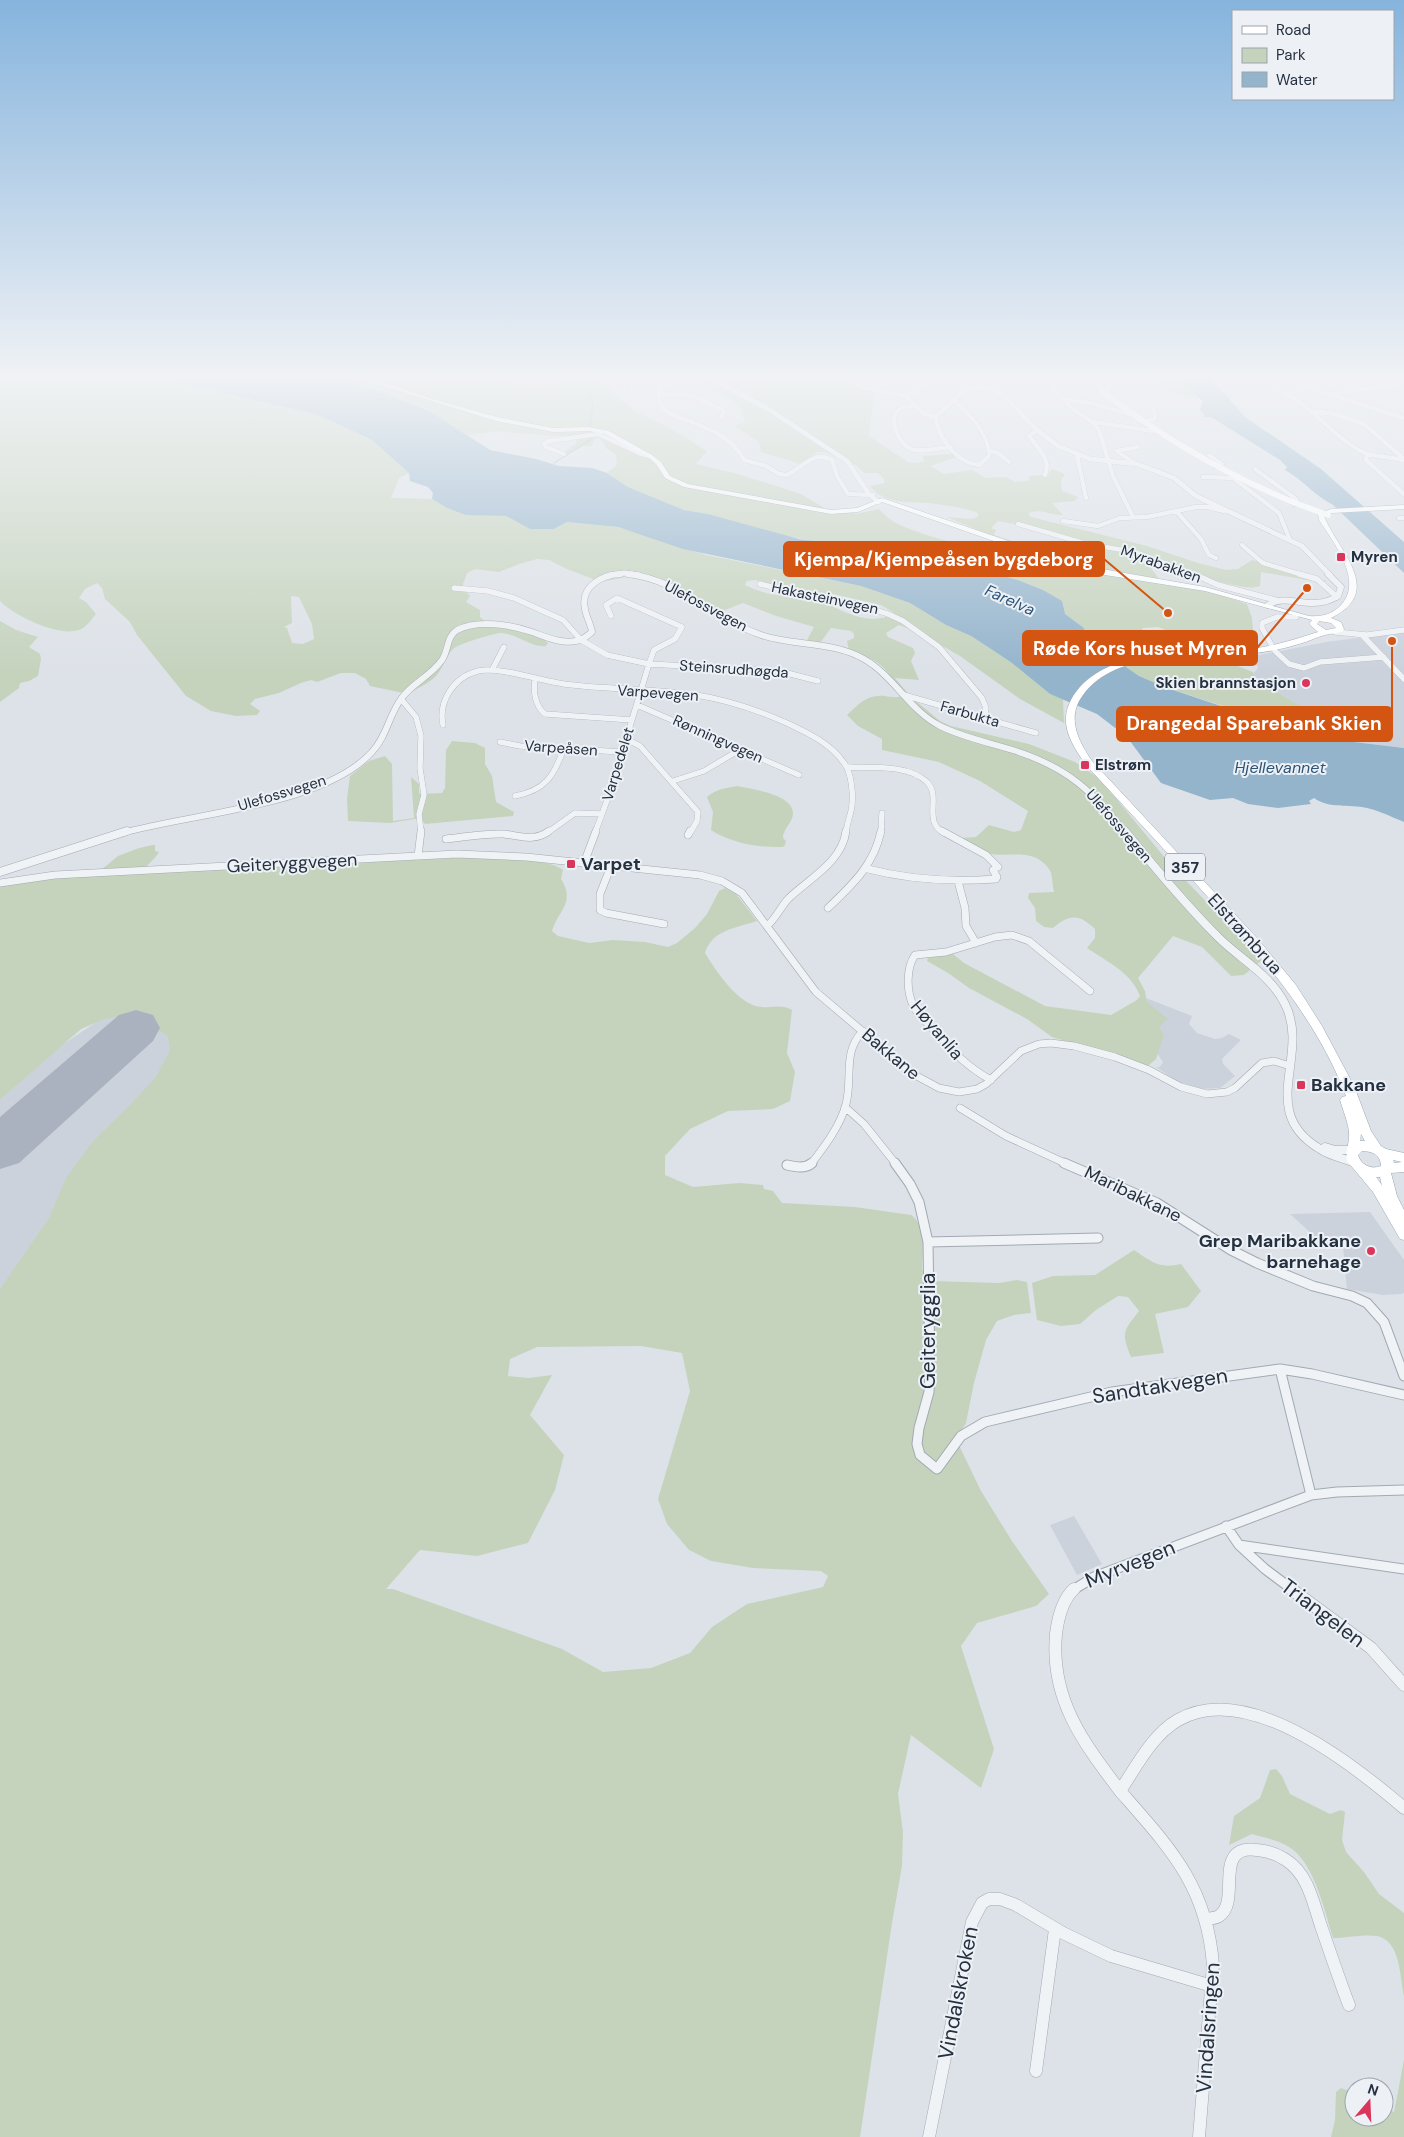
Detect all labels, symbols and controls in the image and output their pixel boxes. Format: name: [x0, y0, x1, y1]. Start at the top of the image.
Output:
legend: [1232, 10, 1394, 100]
text: Road: [1276, 20, 1311, 40]
text: Park: [1276, 45, 1306, 65]
text: Water: [1276, 70, 1318, 90]
street label: Myrabakken: [1118, 540, 1204, 588]
callout: Kjempa/Kjempeåsen bygdeborg: [784, 542, 1104, 576]
text: Kjempa/Kjempeåsen bygdeborg: [794, 547, 1094, 572]
place label: Myren: [1351, 547, 1398, 567]
marker: Myren: [1335, 551, 1347, 563]
street label: Ulefossvegen: [661, 576, 751, 636]
street label: Hakasteinvegen: [770, 577, 880, 619]
water label: Farelva: [982, 580, 1038, 620]
callout: Røde Kors huset Myren: [1023, 631, 1257, 665]
text: Røde Kors huset Myren: [1033, 636, 1247, 661]
street label: Steinsrudhøgda: [679, 655, 789, 683]
place label: Skien brannstasjon: [1156, 673, 1296, 693]
marker: Skien brannstasjon: [1300, 677, 1312, 689]
street label: Varpevegen: [617, 680, 699, 706]
street label: Farbukta: [938, 696, 1002, 732]
callout: Drangedal Sparebank Skien: [1117, 707, 1392, 741]
street label: Rønningvegen: [670, 710, 766, 768]
text: Drangedal Sparebank Skien: [1126, 711, 1382, 736]
street label: Varpedelet: [597, 725, 639, 803]
street label: Varpeåsen: [524, 735, 598, 761]
place label: Elstrøm: [1095, 755, 1151, 775]
water label: Hjellevannet: [1234, 757, 1326, 778]
marker: Elstrøm: [1079, 759, 1091, 771]
street label: Ulefossvegen: [235, 770, 329, 816]
street label: Ulefossvegen: [1082, 785, 1156, 867]
street label: Geiteryggvegen: [226, 848, 358, 878]
place label: Varpet: [581, 852, 641, 876]
road number: 357: [1165, 854, 1205, 880]
marker: Varpet: [565, 858, 577, 870]
street label: Elstrømbrua: [1202, 888, 1288, 980]
street label: Høyanlia: [905, 995, 969, 1065]
street label: Bakkane: [857, 1023, 925, 1085]
place label: Bakkane: [1311, 1073, 1386, 1097]
marker: Bakkane: [1295, 1079, 1307, 1091]
street label: Maribakkane: [1080, 1160, 1186, 1228]
place label: Grep Maribakkane barnehage: [1199, 1229, 1361, 1274]
marker: Grep Maribakkane barnehage: [1365, 1245, 1377, 1257]
street label: Geiterygglia: [914, 1273, 942, 1389]
street label: Sandtakvegen: [1090, 1361, 1230, 1411]
street label: Myrvegen: [1081, 1533, 1179, 1595]
street label: Triangelen: [1275, 1572, 1371, 1654]
street label: Vindalskroken: [931, 1924, 985, 2062]
street label: Vindalsringen: [1189, 1962, 1227, 2094]
north arrow: [1344, 2077, 1394, 2127]
text: N: [1365, 2080, 1381, 2100]

